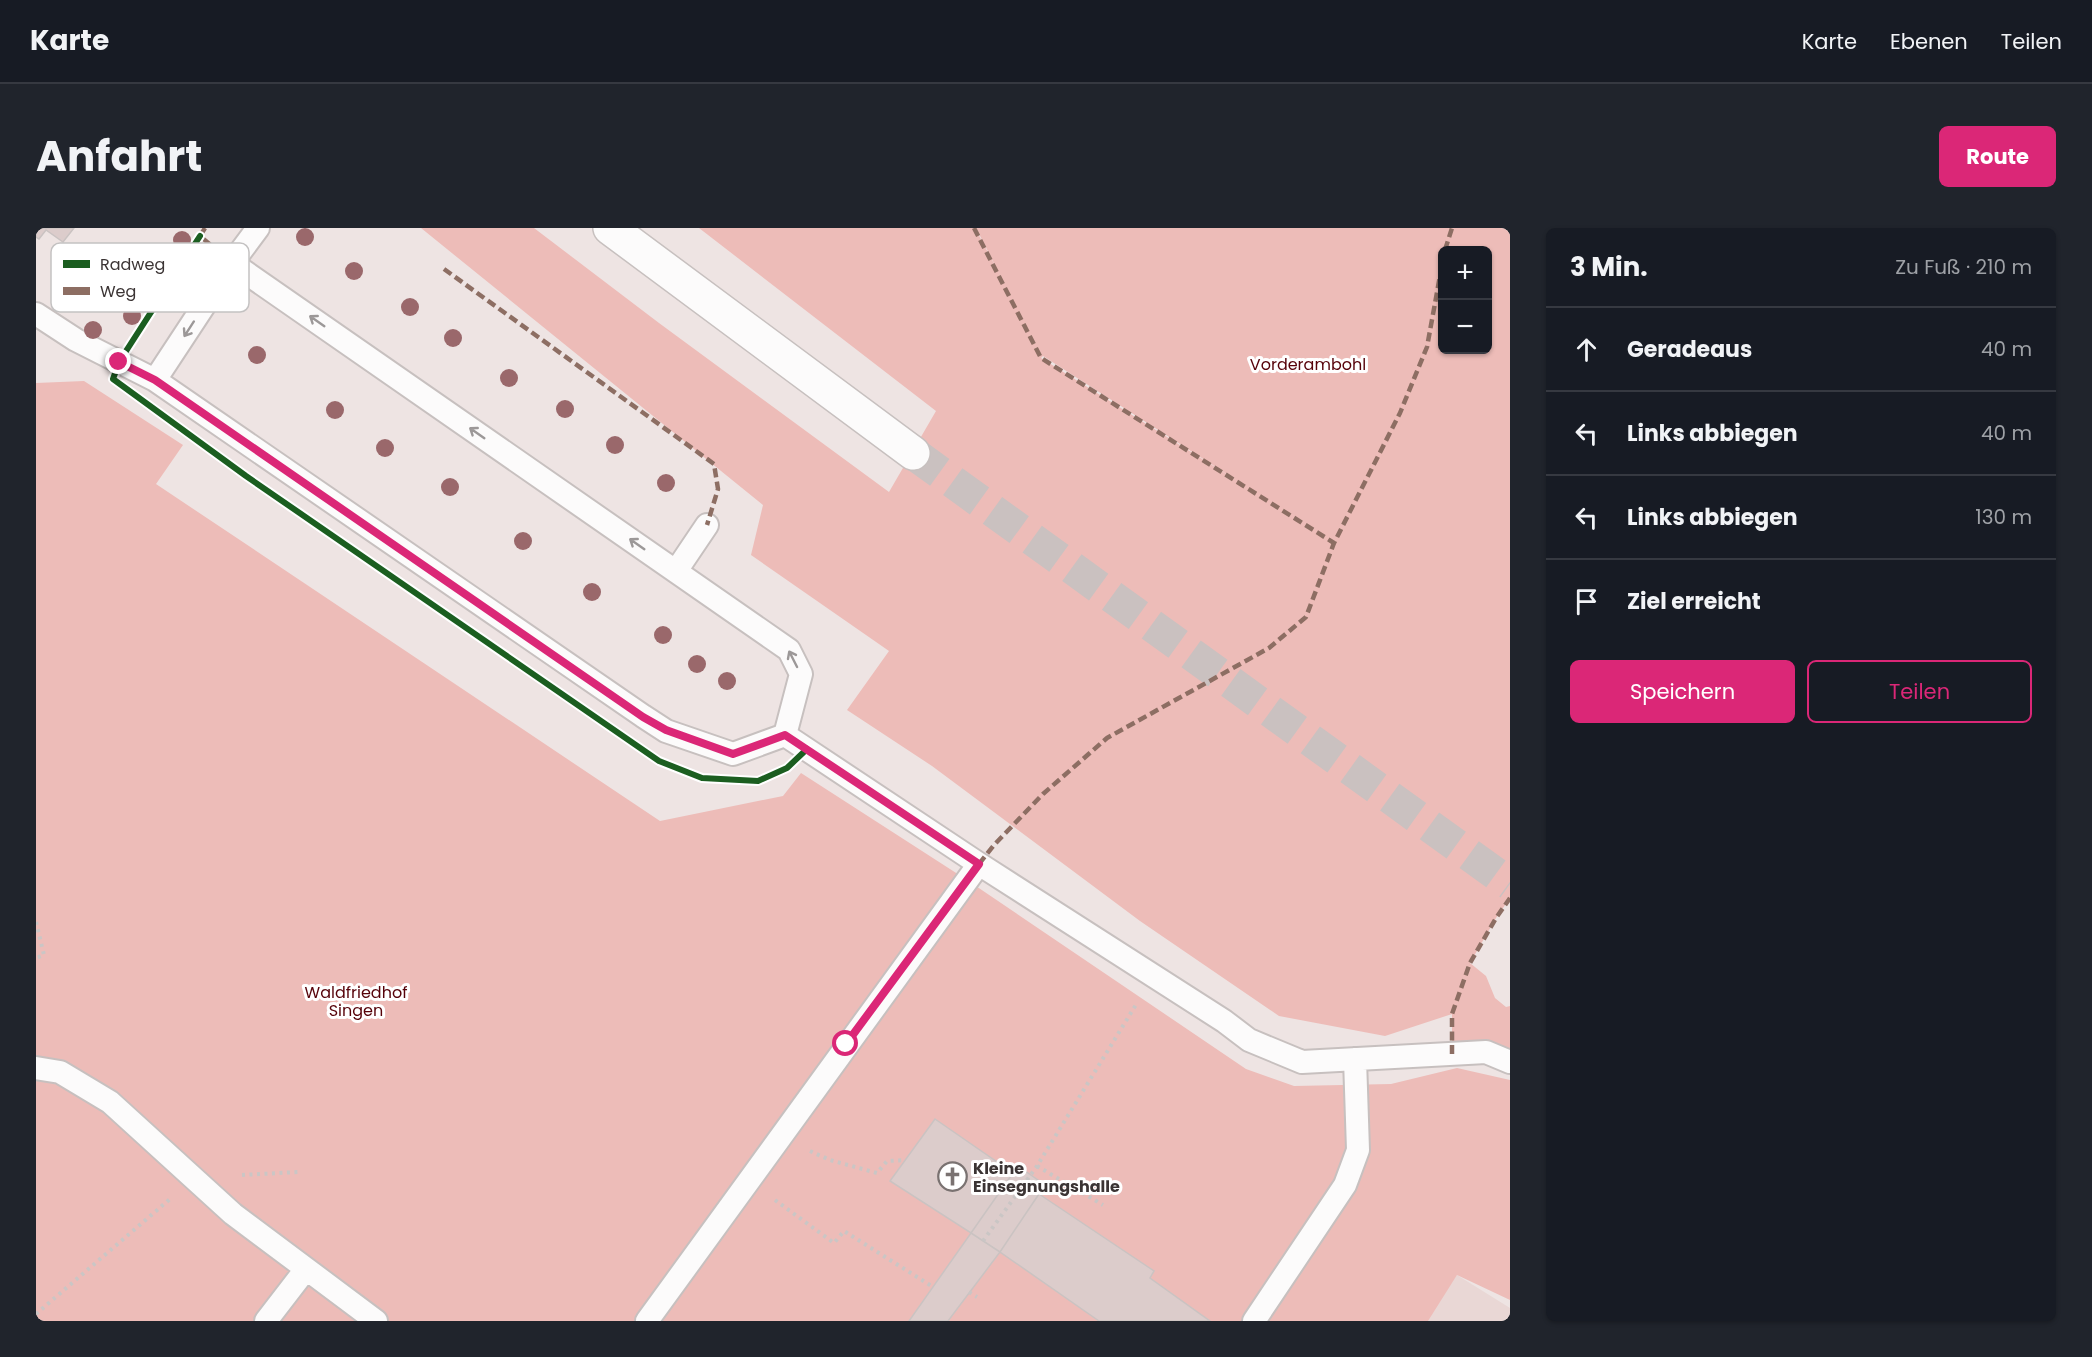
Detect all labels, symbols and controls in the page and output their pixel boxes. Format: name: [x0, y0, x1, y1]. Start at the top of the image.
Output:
text: Karte: [30, 21, 109, 60]
text: Karte: [1802, 27, 1857, 56]
text: Ebenen: [1890, 27, 1968, 56]
text: Teilen: [2001, 27, 2062, 56]
button: Route: [1939, 126, 2056, 187]
text: Anfahrt: [36, 127, 202, 186]
legend: [51, 243, 249, 312]
map controls: [1438, 246, 1492, 354]
button: +: [1438, 246, 1492, 300]
text: 3 Min.: [1570, 249, 1648, 285]
text: Radweg: [100, 253, 165, 276]
text: Zu Fuß · 210 m: [1895, 253, 2032, 281]
text: Weg: [100, 280, 136, 303]
button: −: [1438, 300, 1492, 354]
one-way arrow: [309, 315, 326, 327]
one-way arrow: [183, 320, 195, 337]
icon: ahead: [1570, 333, 1603, 366]
text: Geradeaus: [1627, 334, 1752, 365]
text: 40 m: [1981, 335, 2032, 363]
route end: [105, 348, 131, 374]
park label: Vorderambohl: [1250, 353, 1366, 376]
icon: left: [1570, 417, 1603, 450]
text: Links abbiegen: [1627, 418, 1798, 449]
text: 40 m: [1981, 419, 2032, 447]
one-way arrow: [469, 427, 486, 439]
icon: left: [1570, 501, 1603, 534]
text: Links abbiegen: [1627, 502, 1798, 533]
text: 130 m: [1975, 503, 2032, 531]
one-way arrow: [630, 538, 646, 550]
icon: arrive: [1570, 585, 1603, 618]
text: Ziel erreicht: [1627, 586, 1761, 617]
one-way arrow: [787, 650, 799, 668]
button: Speichern: [1570, 660, 1795, 723]
button: Teilen: [1807, 660, 2032, 723]
park label: Waldfriedhof Singen: [305, 981, 407, 1022]
route start: [832, 1030, 858, 1056]
place label: Kleine Einsegnungshalle: [973, 1157, 1120, 1198]
church icon: Kleine Einsegnungshalle: [936, 1161, 968, 1193]

